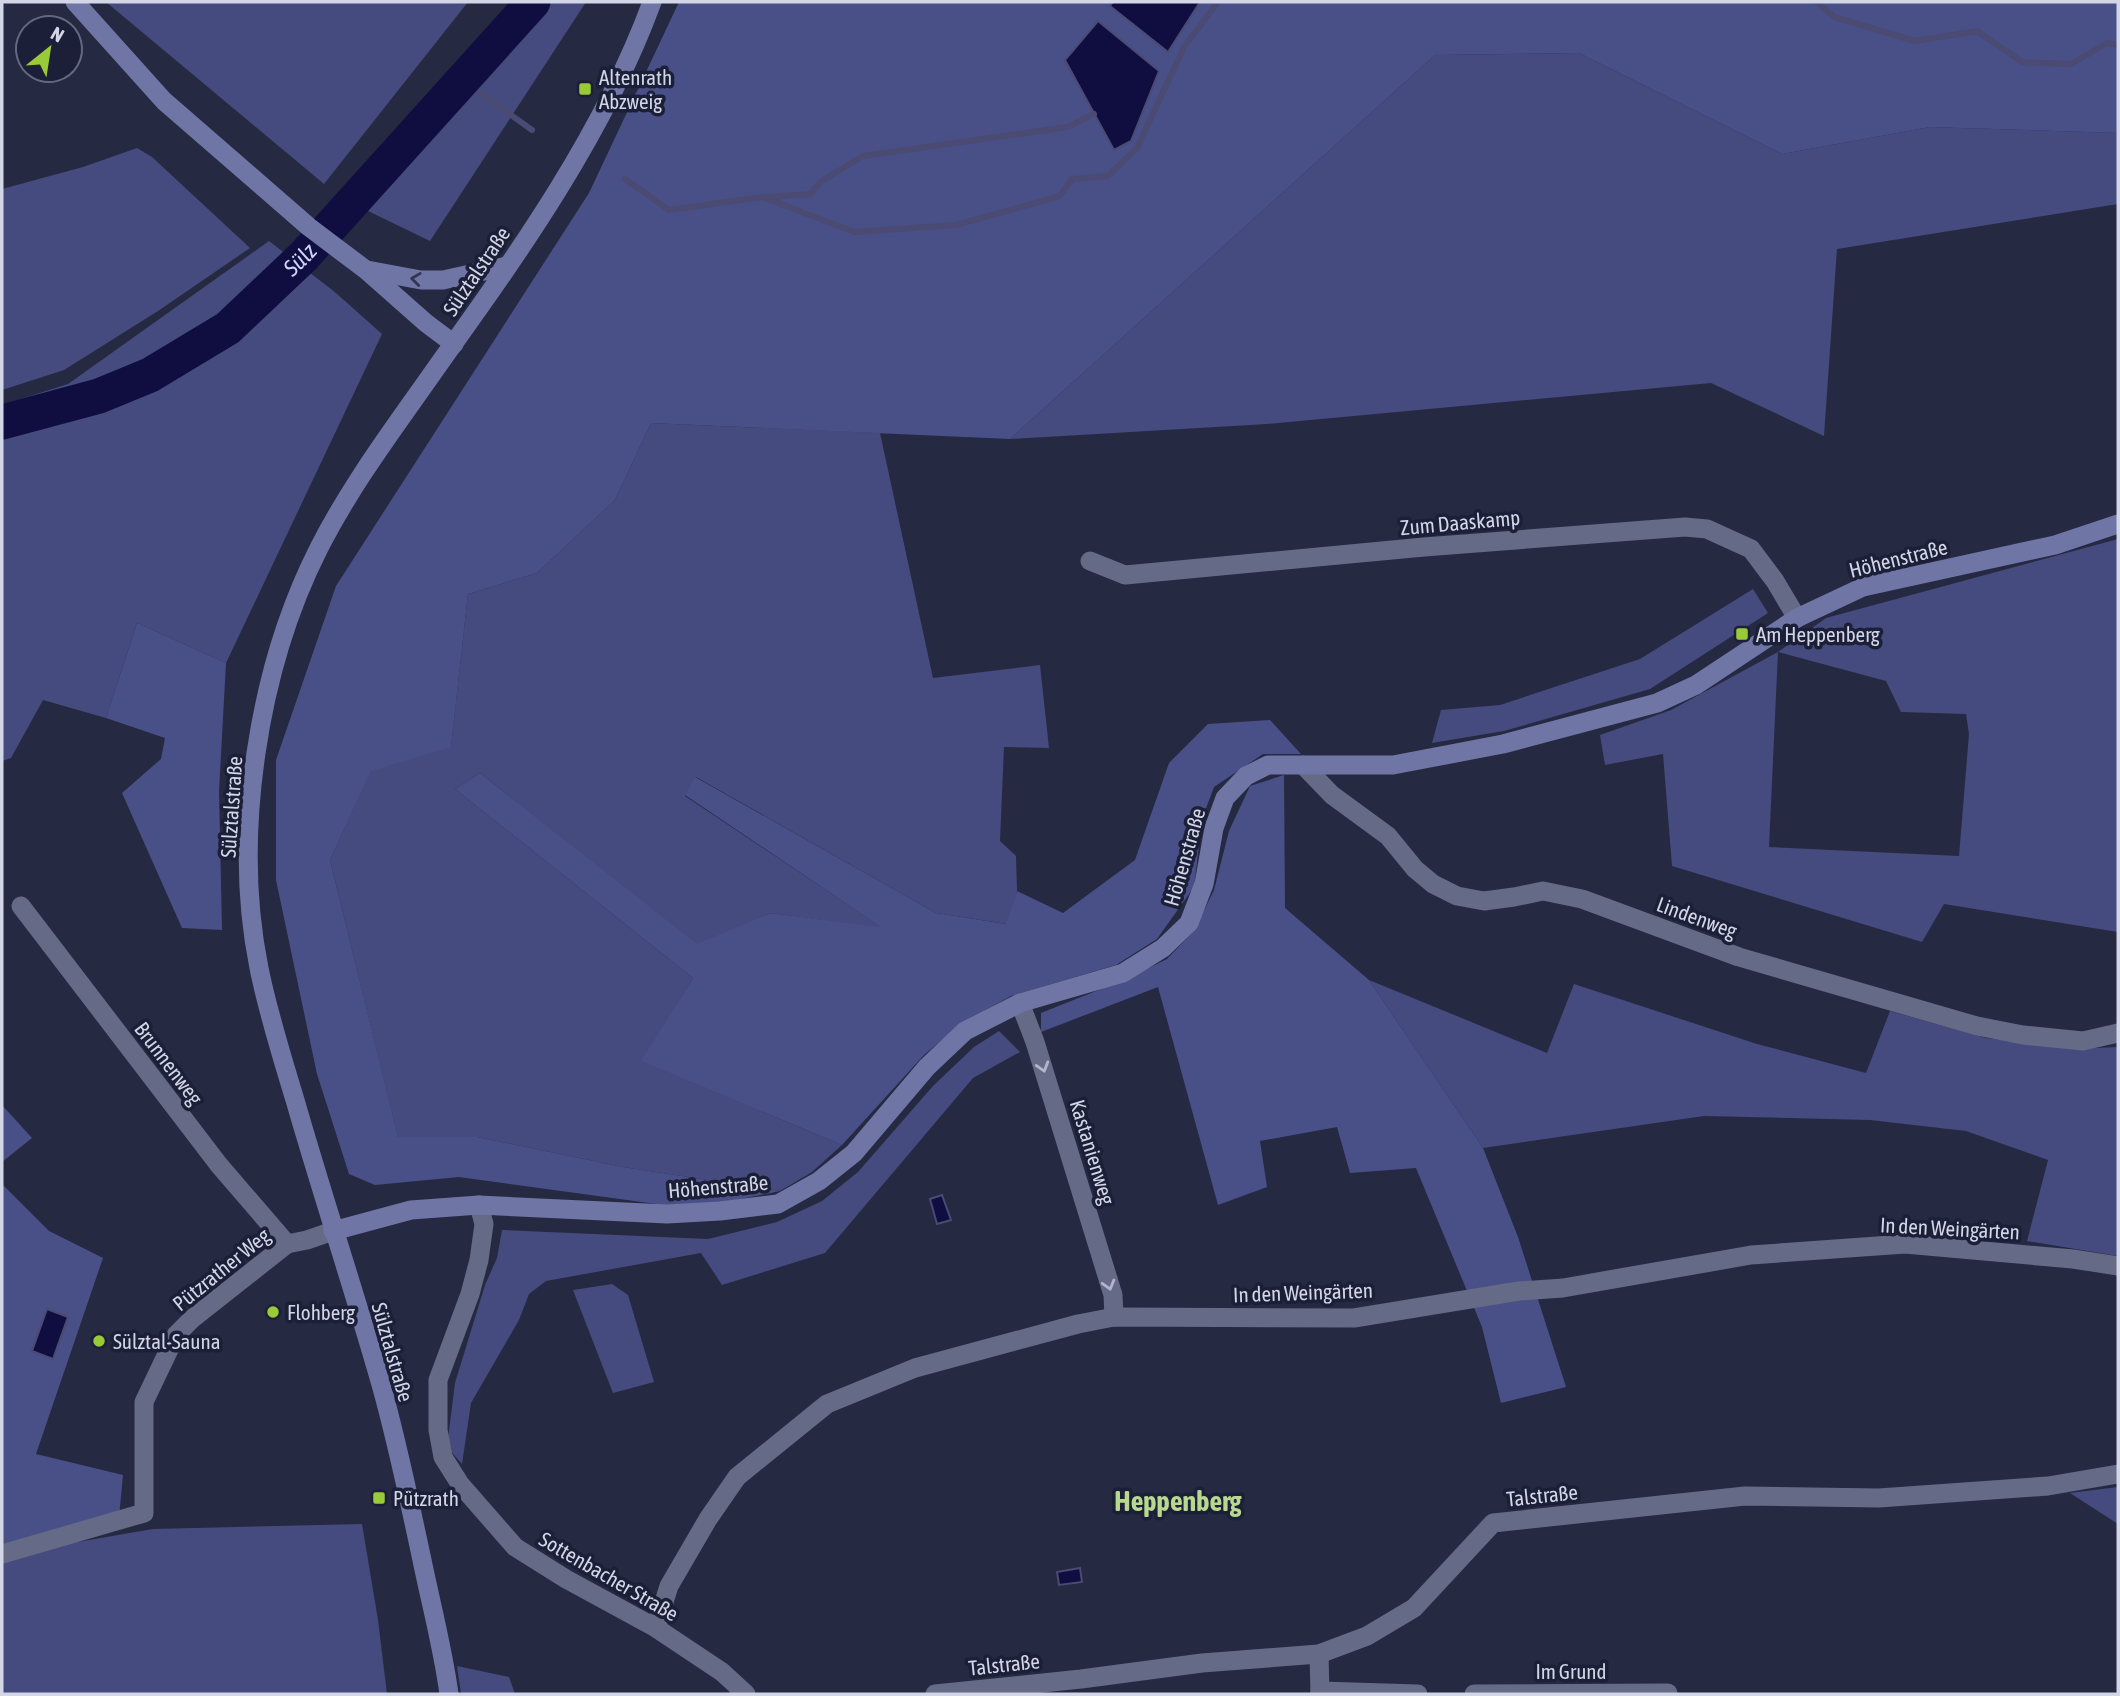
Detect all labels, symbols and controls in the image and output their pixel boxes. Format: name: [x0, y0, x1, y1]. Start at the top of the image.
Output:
north arrow: [14, 14, 84, 84]
text: N: [47, 22, 68, 47]
place label: Altenrath Abzweig: [599, 65, 672, 113]
marker: Altenrath Abzweig: [577, 81, 593, 97]
street label: Sülztalstraße: [438, 222, 514, 320]
water label: Sülz: [278, 238, 322, 282]
one-way arrow: [410, 271, 422, 286]
street label: Zum Daaskamp: [1399, 505, 1521, 539]
street label: Höhenstraße: [1846, 534, 1950, 582]
place label: Am Heppenberg: [1756, 622, 1880, 646]
marker: Am Heppenberg: [1734, 626, 1750, 642]
street label: Sülztalstraße: [215, 755, 247, 859]
street label: Höhenstraße: [1159, 805, 1209, 909]
street label: Lindenweg: [1654, 891, 1740, 943]
street label: Brunnenweg: [130, 1017, 208, 1109]
one-way arrow: [1034, 1061, 1049, 1073]
street label: Kastanienweg: [1066, 1097, 1120, 1207]
street label: Höhenstraße: [667, 1170, 769, 1202]
street label: In den Weingärten: [1879, 1212, 2021, 1244]
street label: Pützrather Weg: [168, 1223, 274, 1315]
one-way arrow: [1101, 1278, 1116, 1290]
street label: In den Weingärten: [1233, 1278, 1373, 1306]
place label: Flohberg: [287, 1300, 355, 1324]
street label: Sülztalstraße: [367, 1300, 419, 1404]
marker: Flohberg: [265, 1304, 281, 1320]
place label: Sülztal-Sauna: [113, 1329, 220, 1353]
marker: Sülztal-Sauna: [91, 1333, 107, 1349]
street label: Talstraße: [1505, 1479, 1579, 1511]
district label: Heppenberg: [1114, 1485, 1243, 1517]
place label: Pützrath: [393, 1486, 459, 1510]
marker: Pützrath: [371, 1490, 387, 1506]
street label: Sottenbacher Straße: [535, 1527, 683, 1625]
street label: Talstraße: [967, 1648, 1041, 1680]
street label: Im Grund: [1536, 1659, 1606, 1683]

